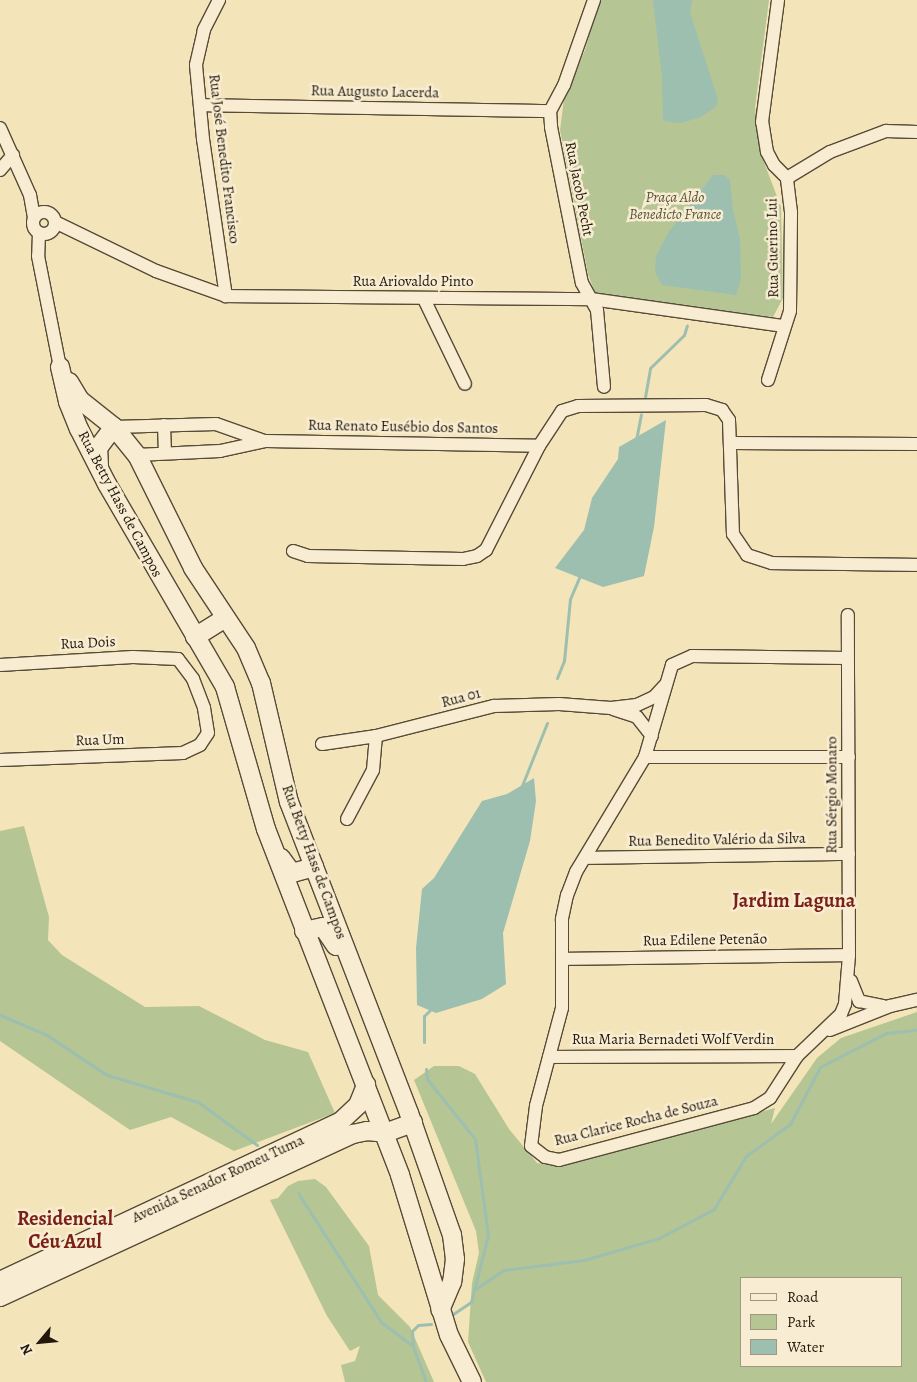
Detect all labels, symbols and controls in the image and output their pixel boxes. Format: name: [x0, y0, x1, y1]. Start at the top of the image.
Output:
street label: Rua José Benedito Francisco: [205, 73, 243, 245]
street label: Rua Augusto Lacerda: [311, 82, 439, 102]
street label: Rua Jacob Pecht: [561, 140, 597, 238]
park label: Praça Aldo Benedicto France: [629, 188, 721, 223]
street label: Rua Guerino Lui: [763, 198, 783, 298]
street label: Rua Ariovaldo Pinto: [352, 273, 474, 291]
street label: Rua Renato Eusébio dos Santos: [308, 416, 498, 438]
street label: Rua Betty Hass de Campos: [74, 428, 166, 580]
street label: Rua Dois: [60, 633, 116, 653]
street label: Rua 01: [439, 684, 483, 712]
street label: Rua Um: [75, 730, 125, 750]
street label: Rua Sérgio Monaro: [823, 736, 841, 854]
street label: Rua Betty Hass de Campos: [278, 782, 350, 942]
street label: Rua Benedito Valério da Silva: [628, 829, 806, 851]
district label: Jardim Laguna: [732, 888, 856, 912]
street label: Rua Edilene Petenão: [643, 930, 767, 950]
street label: Rua Maria Bernadeti Wolf Verdin: [572, 1031, 774, 1049]
street label: Rua Clarice Rocha de Souza: [552, 1092, 720, 1150]
street label: Avenida Senador Romeu Tuma: [129, 1131, 307, 1227]
district label: Residencial Céu Azul: [17, 1206, 113, 1253]
legend: [740, 1277, 902, 1367]
text: Road: [787, 1287, 818, 1307]
text: Park: [787, 1312, 815, 1332]
north arrow: [15, 1317, 65, 1367]
text: Water: [787, 1337, 824, 1357]
text: N: [16, 1340, 37, 1358]

